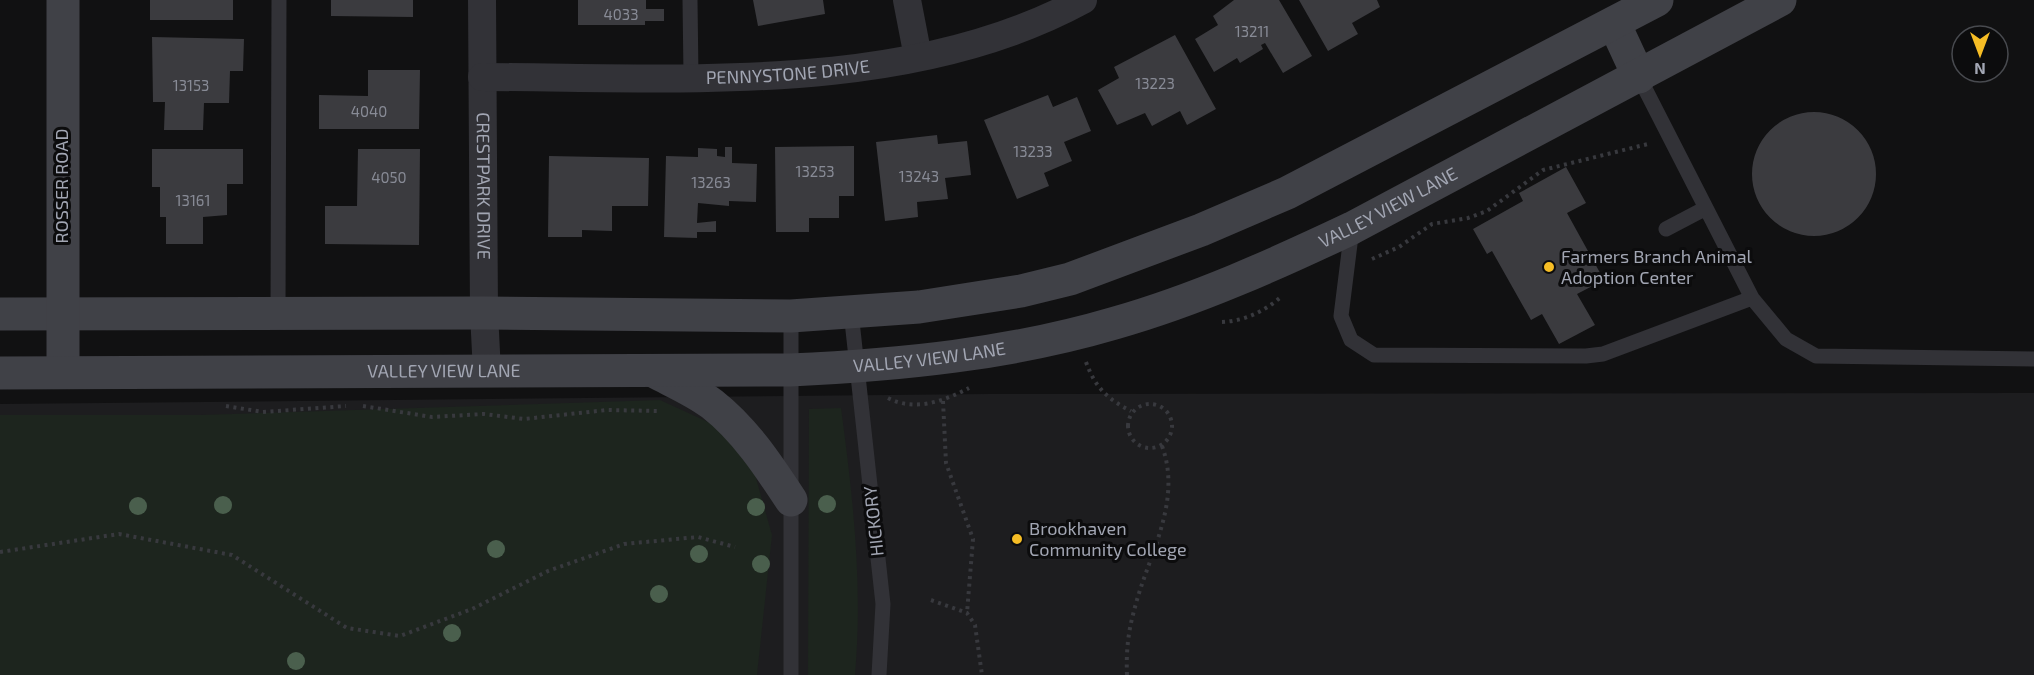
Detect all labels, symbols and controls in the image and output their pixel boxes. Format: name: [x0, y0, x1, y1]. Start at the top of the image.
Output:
house number: 4033: [604, 5, 638, 23]
house number: 13211: [1235, 22, 1269, 40]
north arrow: [1950, 24, 2010, 84]
street label: PENNYSTONE DRIVE: [706, 54, 871, 88]
text: N: [1974, 60, 1986, 79]
house number: 13223: [1135, 74, 1175, 92]
house number: 13153: [173, 76, 209, 94]
house number: 4040: [351, 102, 387, 120]
street label: CRESTPARK DRIVE: [473, 112, 496, 260]
street label: ROSSER ROAD: [50, 129, 72, 243]
house number: 13233: [1013, 142, 1053, 160]
house number: 13253: [795, 162, 835, 180]
street label: VALLEY VIEW LANE: [1315, 162, 1461, 252]
house number: 13243: [899, 167, 939, 185]
house number: 4050: [371, 168, 407, 186]
house number: 13263: [691, 173, 731, 191]
house number: 13161: [176, 191, 210, 209]
place label: Farmers Branch Animal Adoption Center: [1561, 245, 1753, 288]
marker: Farmers Branch Animal Adoption Center: [1542, 260, 1556, 274]
street label: VALLEY VIEW LANE: [852, 337, 1007, 376]
street label: VALLEY VIEW LANE: [367, 359, 521, 382]
street label: HICKORY: [858, 484, 888, 557]
place label: Brookhaven Community College: [1029, 517, 1187, 560]
marker: Brookhaven Community College: [1010, 532, 1024, 546]

